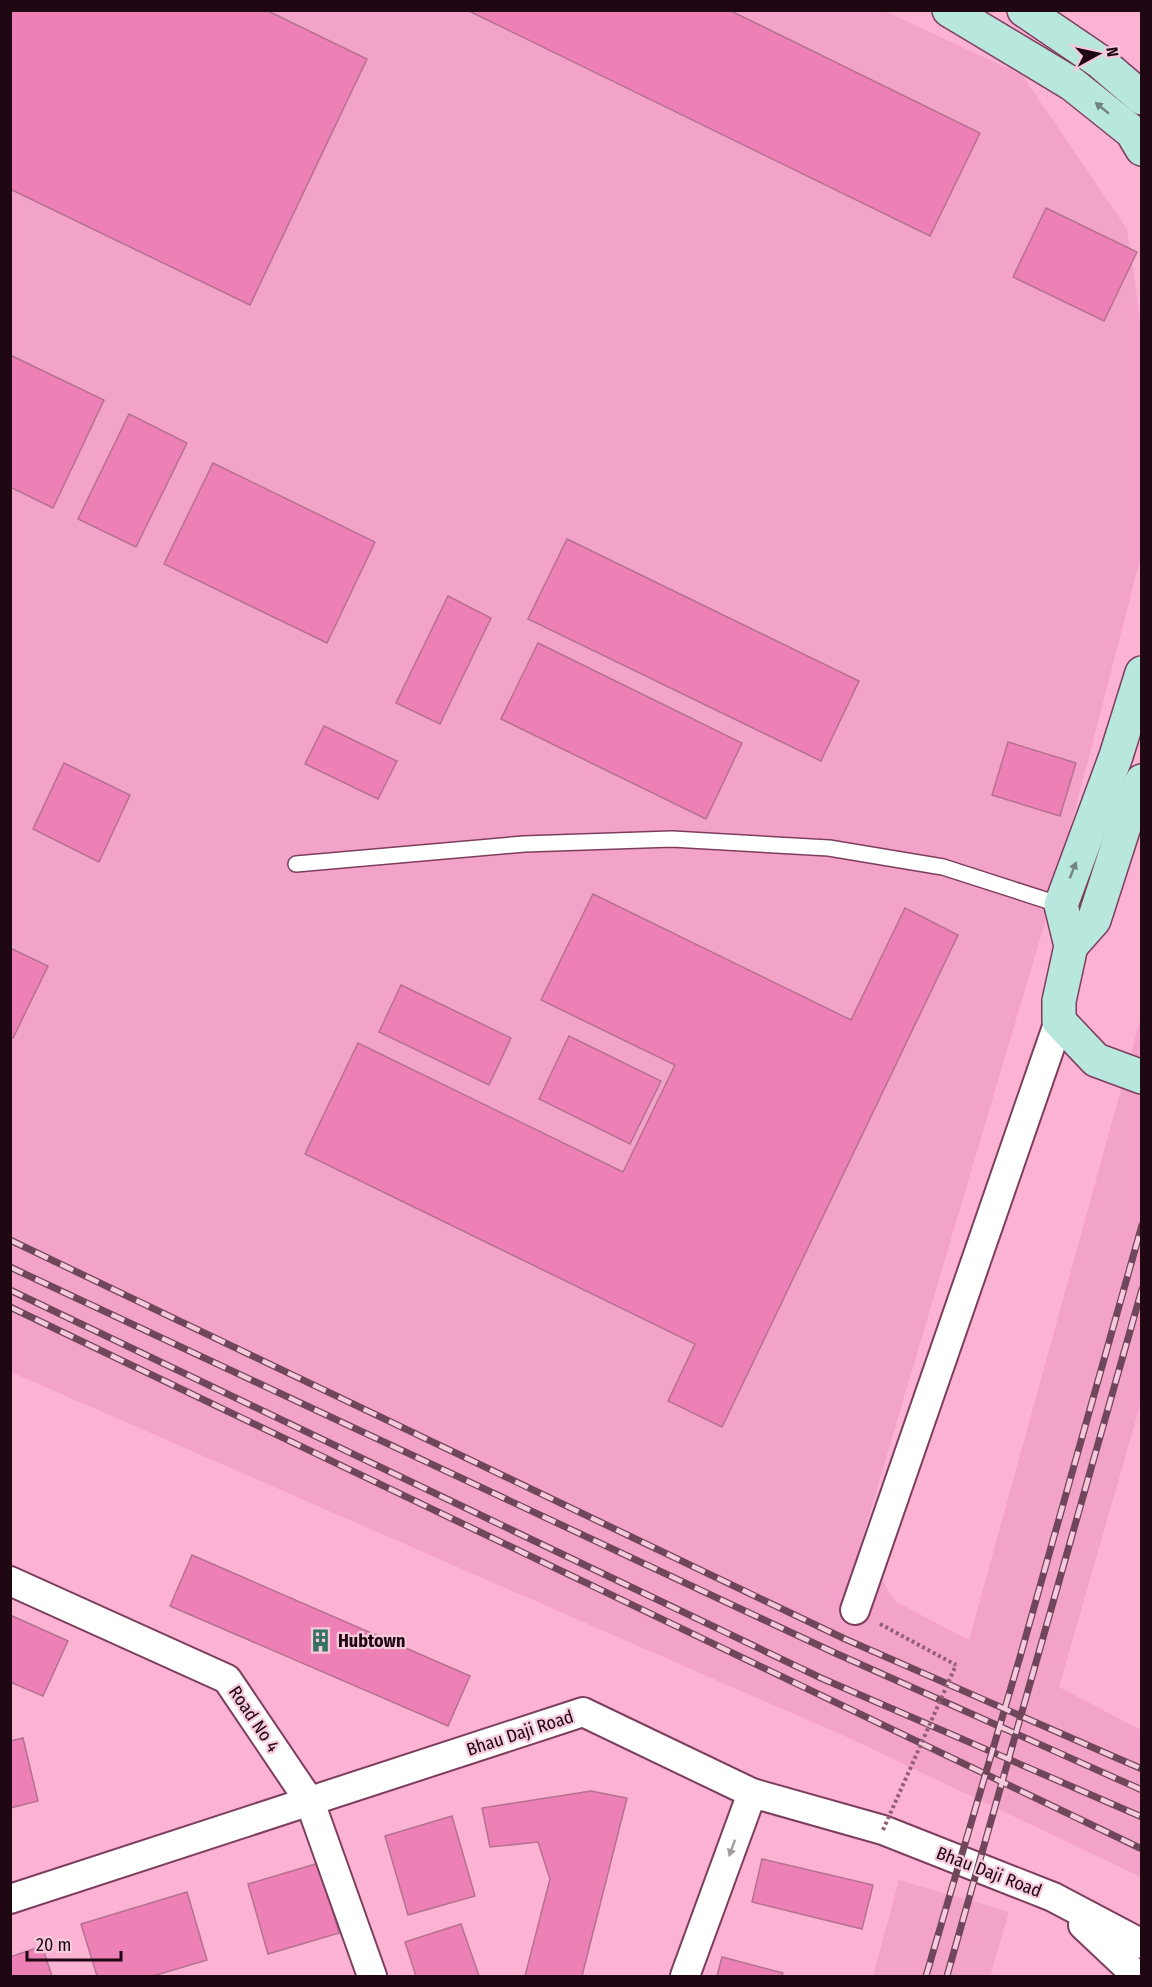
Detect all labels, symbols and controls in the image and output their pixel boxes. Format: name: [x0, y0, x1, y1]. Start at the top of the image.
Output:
north arrow: [1068, 24, 1128, 84]
text: N: [1102, 46, 1122, 58]
one-way arrow: [1094, 102, 1109, 114]
one-way arrow: [1069, 861, 1079, 879]
building icon: Hubtown: [307, 1628, 333, 1654]
place label: Hubtown: [338, 1630, 405, 1652]
street label: Road No 4: [224, 1682, 284, 1756]
street label: Bhau Daji Road: [464, 1705, 576, 1761]
one-way arrow: [726, 1839, 736, 1857]
street label: Bhau Daji Road: [933, 1842, 1045, 1902]
scale bar: [27, 1924, 122, 1962]
text: 20 m: [36, 1934, 71, 1956]

